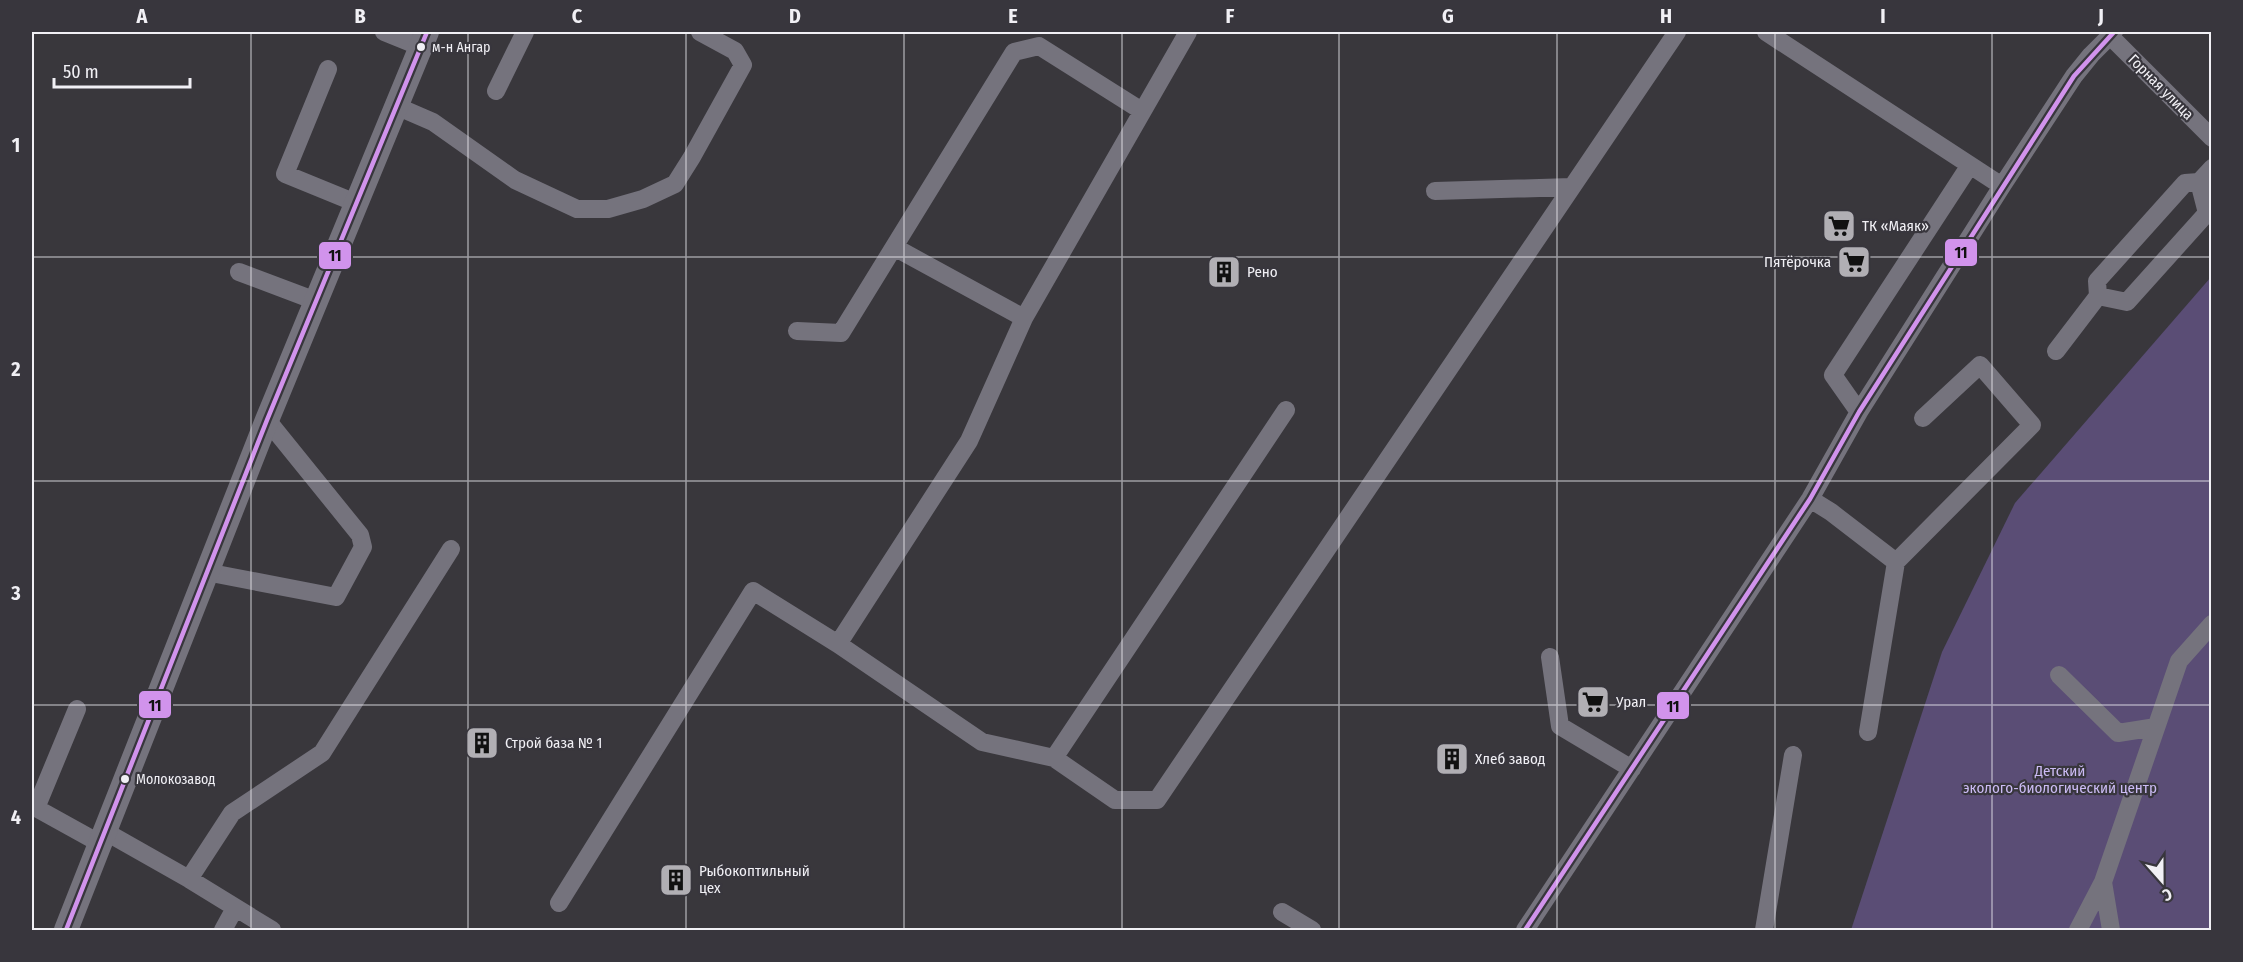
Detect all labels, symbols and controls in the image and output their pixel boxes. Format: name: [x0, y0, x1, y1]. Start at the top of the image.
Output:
text: A: [136, 4, 149, 28]
text: B: [354, 4, 366, 28]
text: C: [572, 4, 583, 28]
text: D: [789, 4, 801, 28]
text: E: [1008, 4, 1018, 28]
text: F: [1226, 4, 1235, 28]
text: G: [1442, 4, 1454, 28]
text: H: [1660, 4, 1672, 28]
text: I: [1880, 4, 1886, 28]
text: J: [2097, 4, 2104, 28]
place label: м-н Ангар: [432, 39, 490, 56]
marker: м-н Ангар: [415, 41, 427, 53]
scale bar: [54, 51, 190, 89]
street label: Горная улица: [2125, 51, 2197, 123]
text: 50 m: [63, 61, 99, 83]
text: 1: [12, 133, 20, 157]
supermarket icon: ТК «Маяк»: [1821, 208, 1857, 244]
place label: ТК «Маяк»: [1862, 217, 1929, 235]
line badge: 11: [1944, 238, 1978, 267]
line badge: 11: [318, 241, 352, 270]
text: 11: [1954, 243, 1968, 262]
supermarket icon: Пятёрочка: [1836, 244, 1872, 280]
text: 11: [328, 246, 342, 265]
place label: Пятёрочка: [1764, 253, 1831, 271]
building icon: Рено: [1206, 254, 1242, 290]
place label: Рено: [1247, 263, 1278, 281]
text: 2: [10, 357, 21, 381]
text: 3: [10, 581, 21, 605]
supermarket icon: Урал: [1575, 684, 1611, 720]
line badge: 11: [138, 690, 172, 719]
line badge: 11: [1656, 691, 1690, 720]
place label: Урал: [1615, 693, 1646, 711]
text: 11: [148, 696, 162, 715]
text: 11: [1666, 697, 1680, 716]
building icon: Строй база № 1: [464, 725, 500, 761]
place label: Строй база № 1: [505, 734, 602, 752]
building icon: Хлеб завод: [1434, 741, 1470, 777]
place label: Хлеб завод: [1475, 750, 1545, 768]
park label: Детский эколого-биологический центр: [1963, 762, 2157, 797]
place label: Молокозавод: [136, 771, 215, 788]
marker: Молокозавод: [119, 773, 131, 785]
text: 4: [11, 805, 21, 829]
north arrow: [2132, 851, 2192, 911]
building icon: Рыбокоптильный цех: [658, 862, 694, 898]
place label: Рыбокоптильный цех: [699, 862, 810, 897]
text: С: [2159, 884, 2175, 905]

